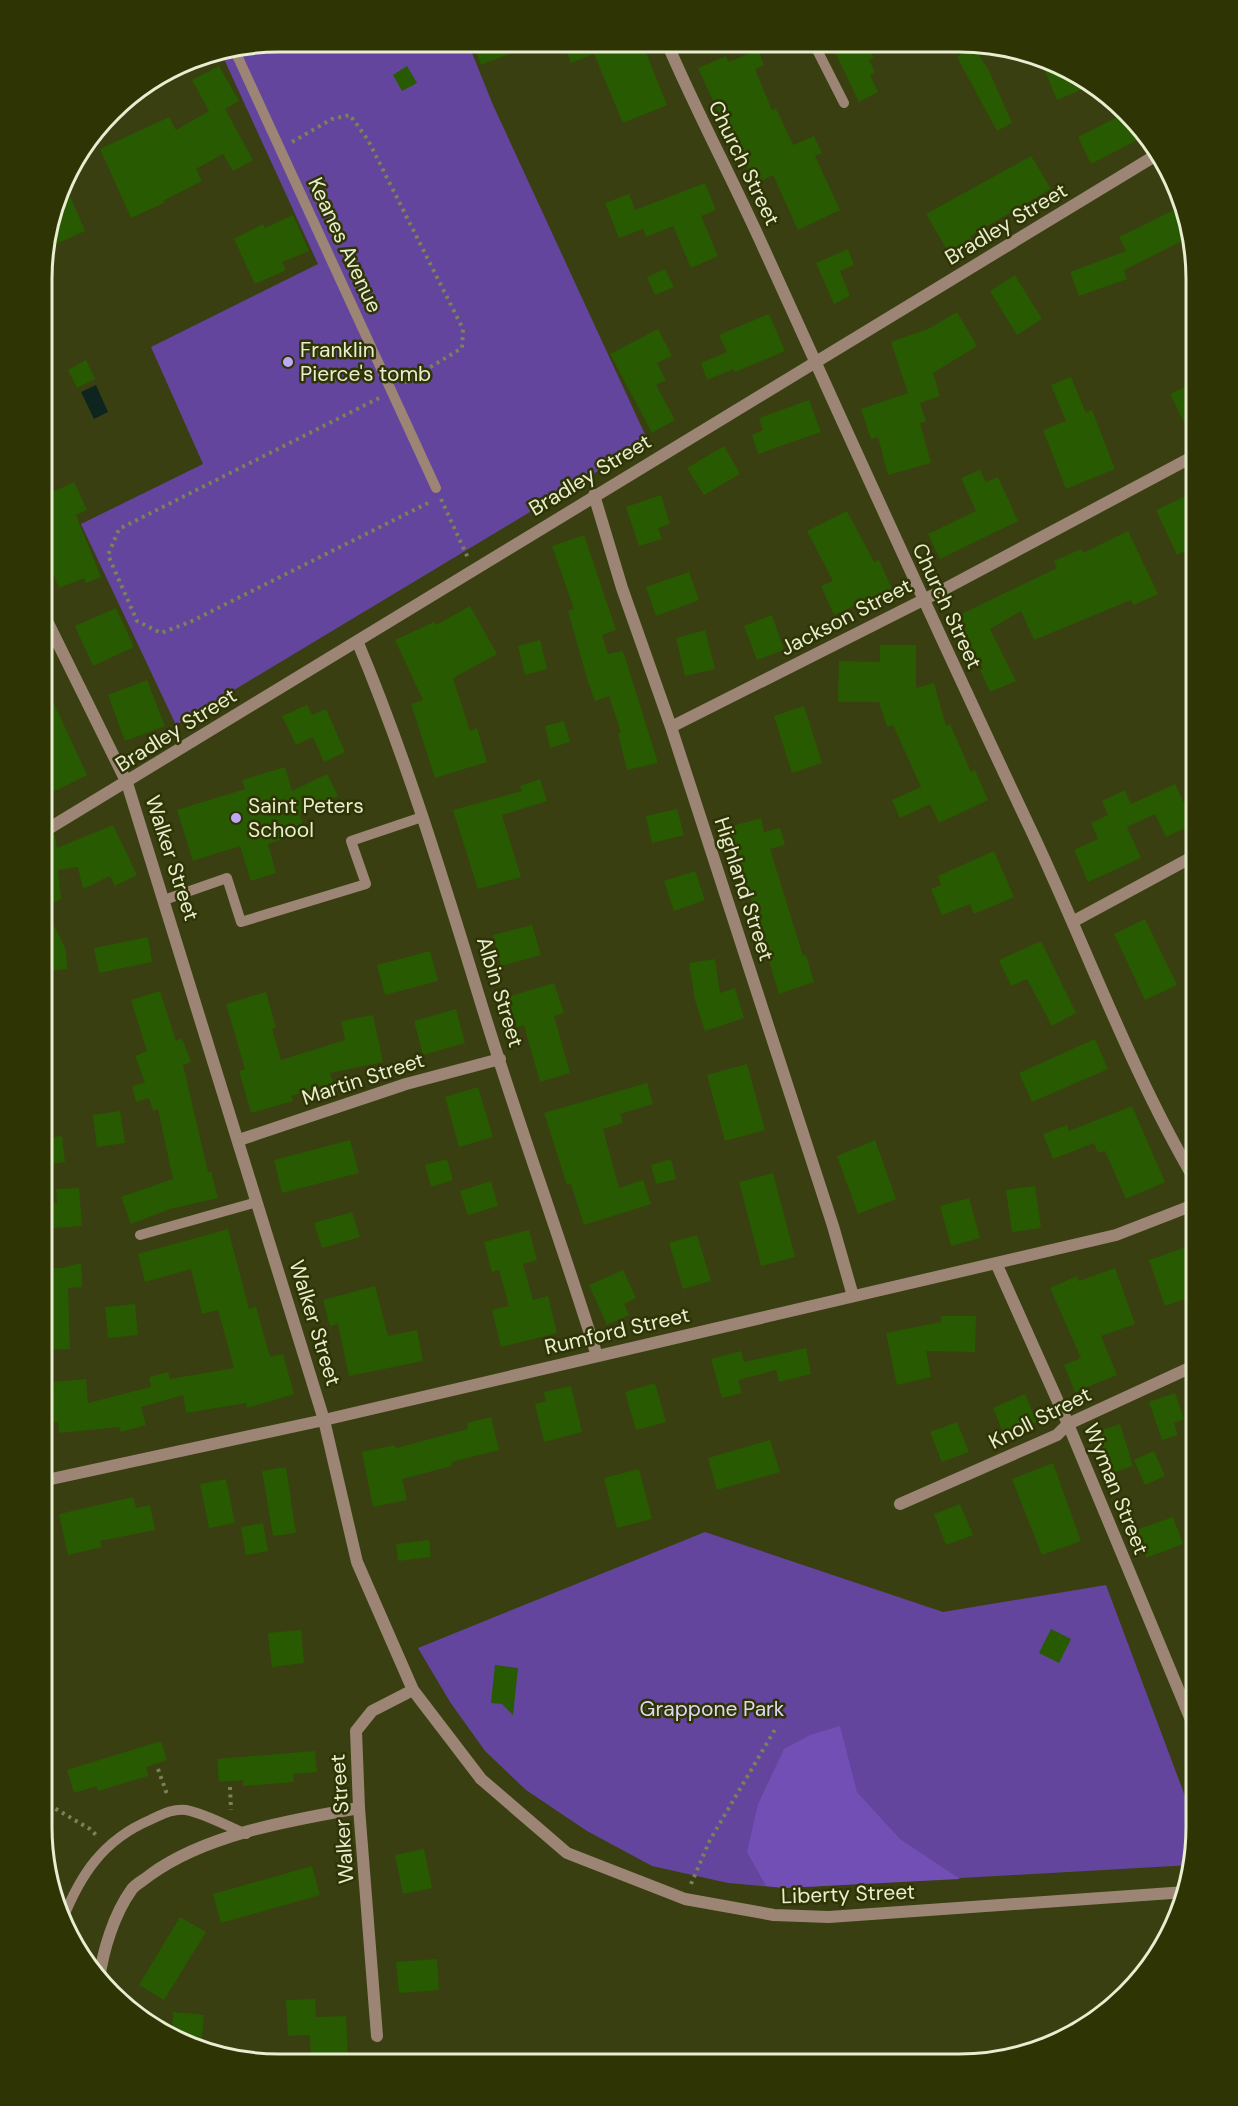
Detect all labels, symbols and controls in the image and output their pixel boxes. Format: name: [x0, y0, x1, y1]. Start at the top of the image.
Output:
street label: Church Street: [702, 96, 786, 230]
street label: Keanes Avenue: [301, 173, 389, 317]
street label: Bradley Street: [940, 176, 1072, 272]
place label: Franklin Pierce's tomb: [300, 336, 431, 388]
marker: Franklin Pierce's tomb: [281, 355, 295, 369]
street label: Bradley Street: [524, 427, 656, 523]
street label: Church Street: [906, 539, 988, 673]
street label: Jackson Street: [775, 572, 917, 662]
street label: Bradley Street: [110, 682, 242, 778]
street label: Walker Street: [139, 792, 205, 924]
place label: Saint Peters School: [248, 792, 364, 844]
marker: Saint Peters School: [229, 811, 243, 825]
street label: Highland Street: [708, 814, 780, 964]
street label: Albin Street: [470, 933, 530, 1051]
street label: Martin Street: [298, 1046, 428, 1112]
street label: Walker Street: [283, 1257, 347, 1389]
street label: Rumford Street: [542, 1301, 692, 1361]
street label: Knoll Street: [984, 1380, 1096, 1456]
street label: Wyman Street: [1077, 1419, 1155, 1559]
park label: Grappone Park: [640, 1695, 785, 1723]
street label: Walker Street: [323, 1753, 361, 1885]
street label: Liberty Street: [781, 1878, 915, 1910]

